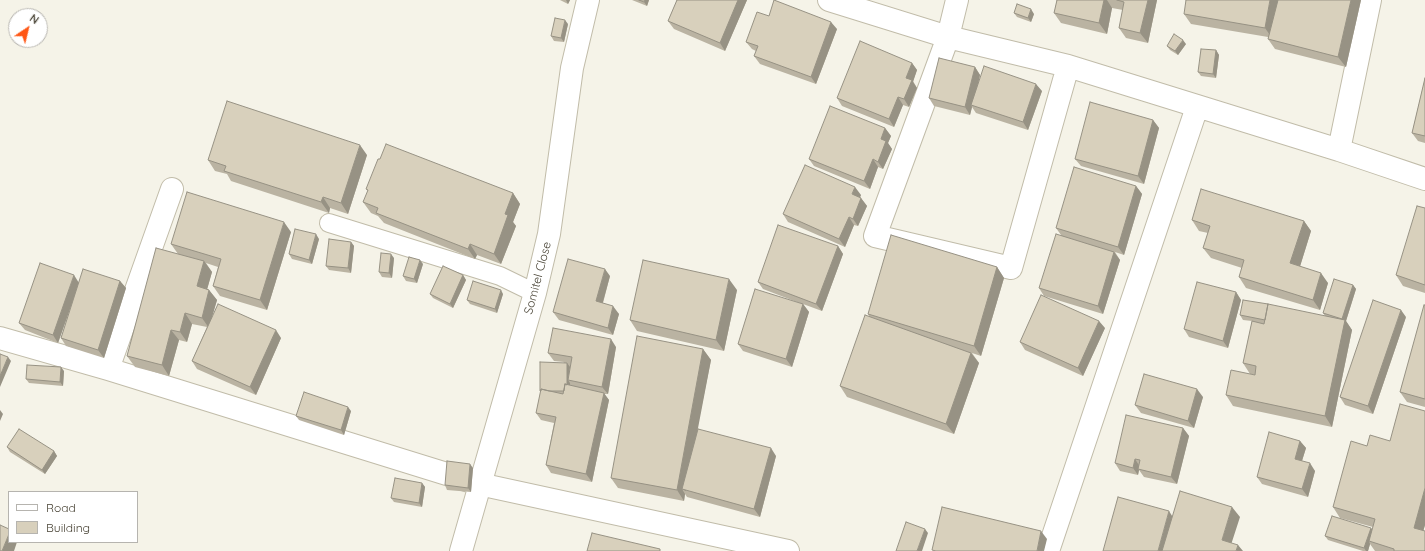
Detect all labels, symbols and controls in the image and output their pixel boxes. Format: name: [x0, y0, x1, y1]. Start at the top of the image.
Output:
north arrow: [8, 8, 48, 48]
text: N: [27, 11, 42, 27]
street label: Somitel Close: [521, 240, 555, 316]
legend: [8, 491, 138, 543]
text: Road: [46, 500, 76, 515]
text: Building: [46, 520, 90, 535]

